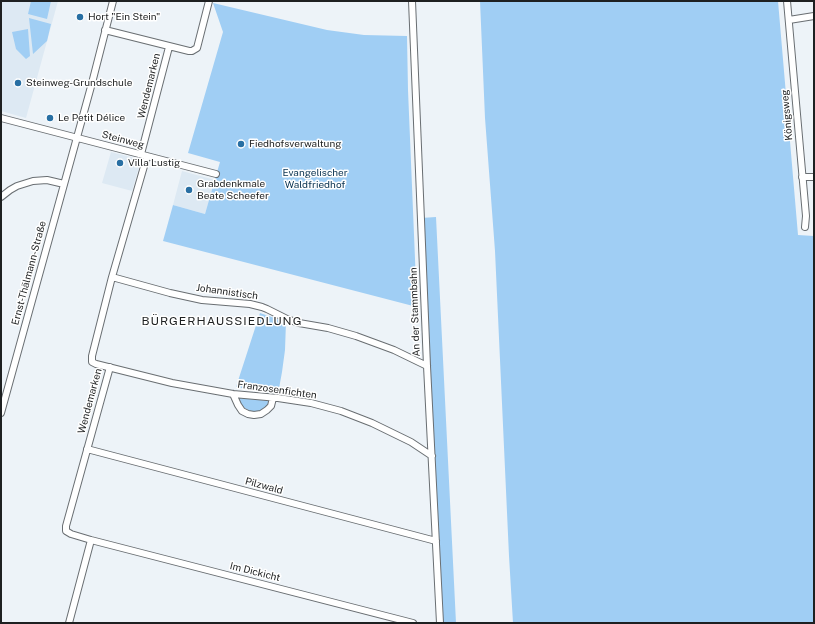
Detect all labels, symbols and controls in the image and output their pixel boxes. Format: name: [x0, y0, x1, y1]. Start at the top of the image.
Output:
place label: Hort "Ein Stein": [88, 11, 160, 23]
marker: Hort "Ein Stein": [75, 12, 85, 22]
street label: Wendemarken: [135, 52, 163, 120]
place label: Steinweg-Grundschule: [26, 77, 132, 89]
marker: Steinweg-Grundschule: [13, 78, 23, 88]
street label: Königsweg: [779, 89, 795, 141]
place label: Le Petit Délice: [58, 112, 125, 124]
marker: Le Petit Délice: [45, 113, 55, 123]
street label: Steinweg: [100, 129, 146, 151]
place label: Fiedhofsverwaltung: [249, 138, 341, 150]
marker: Fiedhofsverwaltung: [236, 139, 246, 149]
place label: Villa Lustig: [128, 157, 180, 169]
marker: Villa Lustig: [115, 158, 125, 168]
park label: Evangelischer Waldfriedhof: [282, 167, 348, 190]
place label: Grabdenkmale Beate Scheefer: [197, 178, 269, 202]
marker: Grabdenkmale Beate Scheefer: [184, 185, 194, 195]
street label: Ernst-Thälmann-Straße: [9, 220, 49, 326]
street label: An der Stammbahn: [407, 267, 423, 357]
street label: Johannistisch: [195, 282, 259, 302]
district label: BÜRGERHAUSSIEDLUNG: [142, 314, 302, 328]
street label: Wendemarken: [76, 367, 104, 435]
street label: Franzosenfichten: [236, 378, 318, 402]
street label: Pilzwald: [244, 475, 284, 497]
street label: Im Dickicht: [229, 560, 281, 584]

